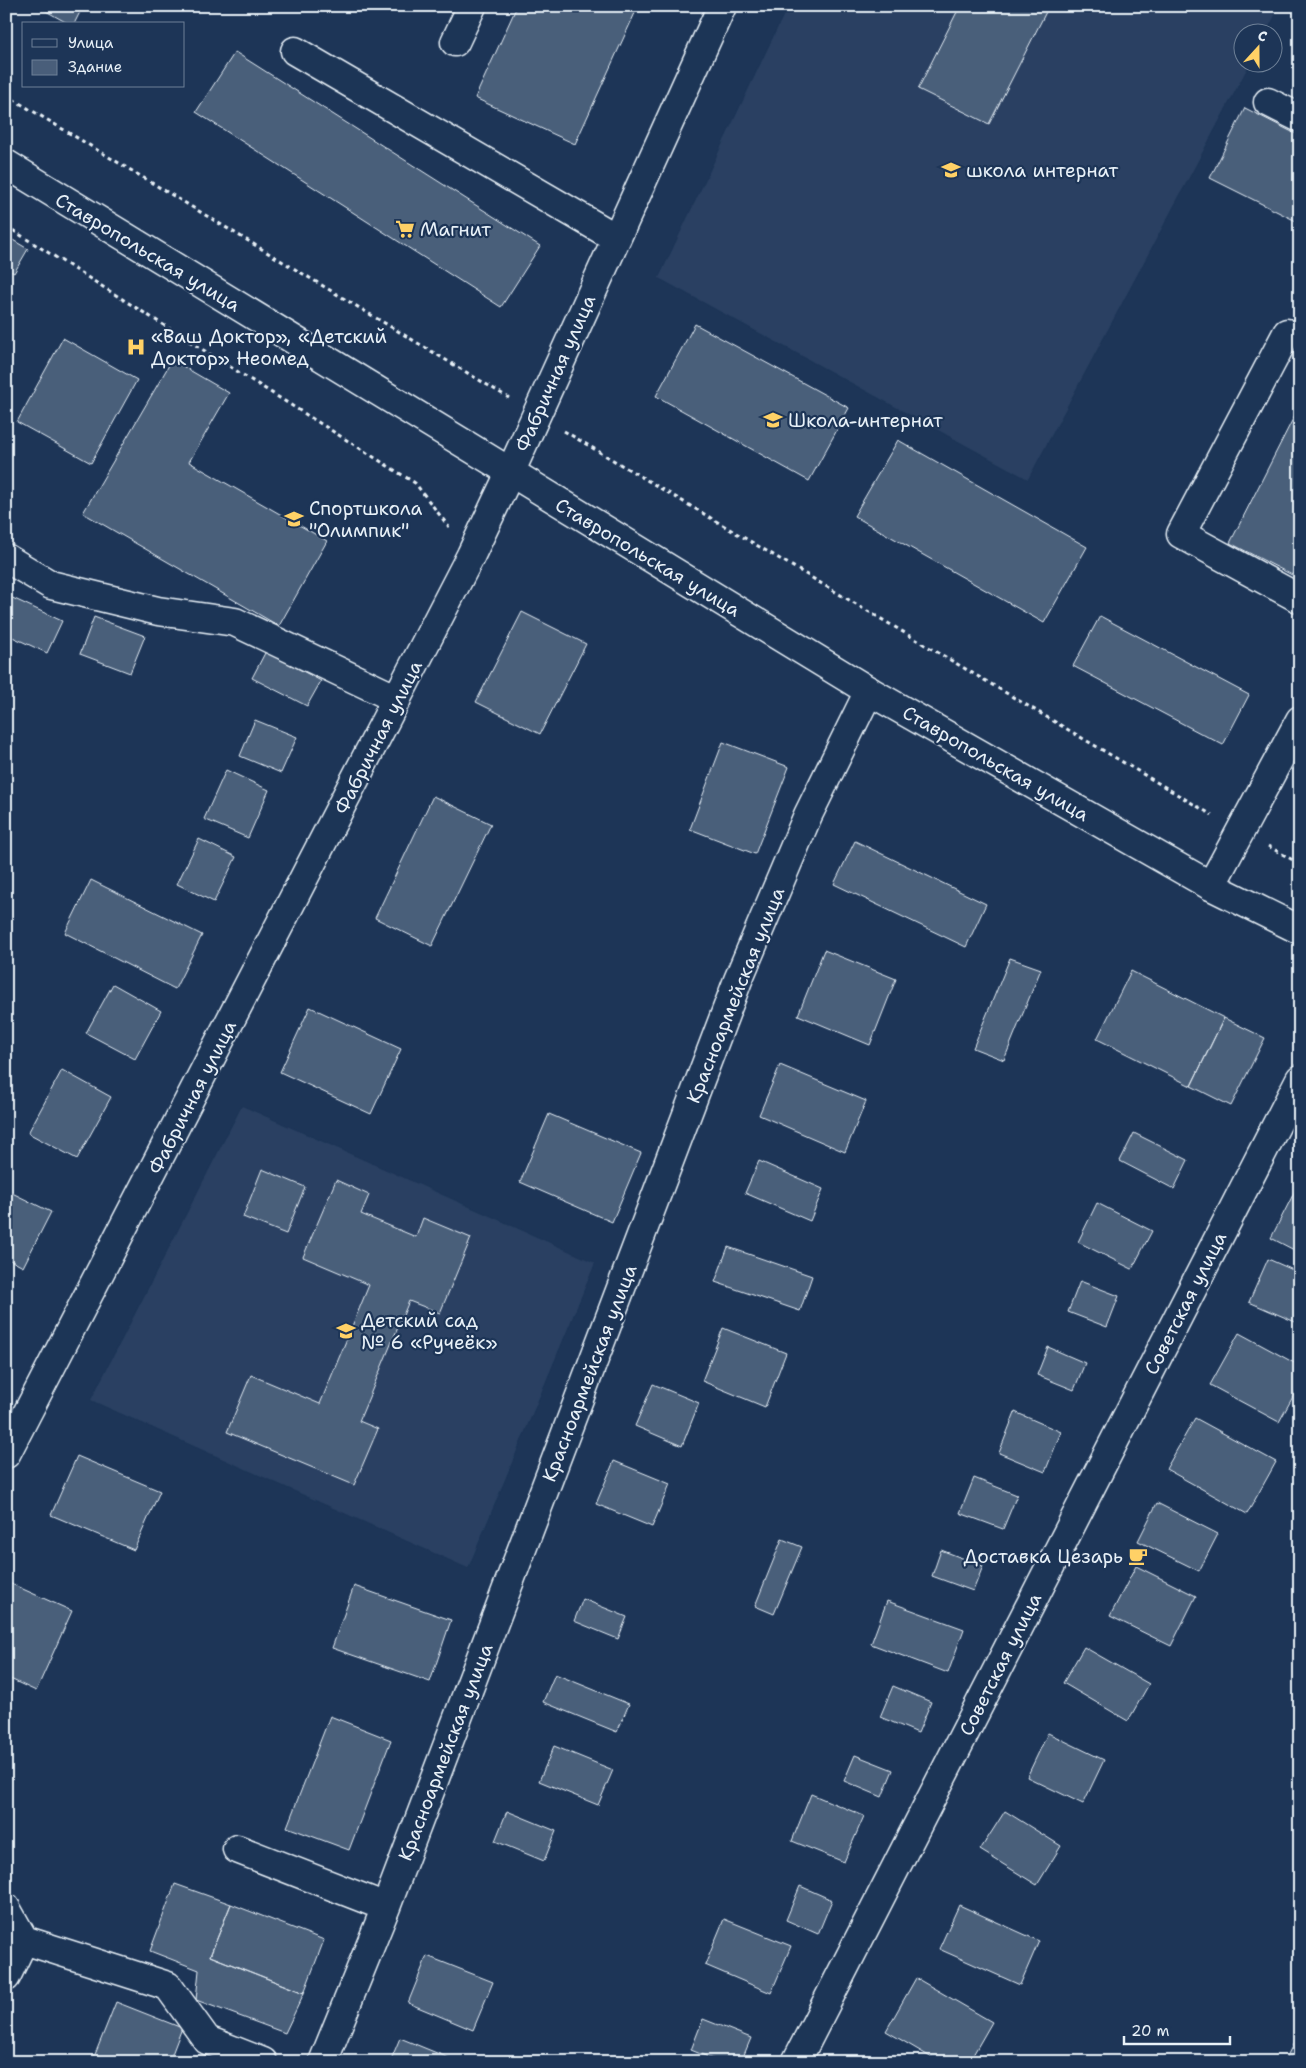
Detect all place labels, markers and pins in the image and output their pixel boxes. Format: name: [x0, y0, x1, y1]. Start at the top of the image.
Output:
place label: школа интернат: [966, 158, 1119, 183]
school or university icon: школа интернат: [940, 159, 962, 181]
place label: Магнит: [420, 217, 491, 242]
supermarket icon: Магнит: [394, 218, 416, 240]
place label: «Ваш Доктор», «Детский Доктор» Неомед: [151, 324, 387, 371]
hospital icon: «Ваш Доктор», «Детский Доктор» Неомед: [125, 336, 147, 358]
place label: Школа-интернат: [788, 408, 943, 433]
school or university icon: Школа-интернат: [762, 409, 784, 431]
place label: Спортшкола "Олимпик": [309, 496, 422, 543]
school or university icon: Спортшкола "Олимпик": [283, 508, 305, 530]
place label: Детский сад № 6 «Ручеёк»: [361, 1308, 497, 1355]
school or university icon: Детский сад № 6 «Ручеёк»: [335, 1320, 357, 1342]
place label: Доставка Цезарь: [963, 1544, 1123, 1569]
cafe icon: Доставка Цезарь: [1127, 1545, 1149, 1567]

